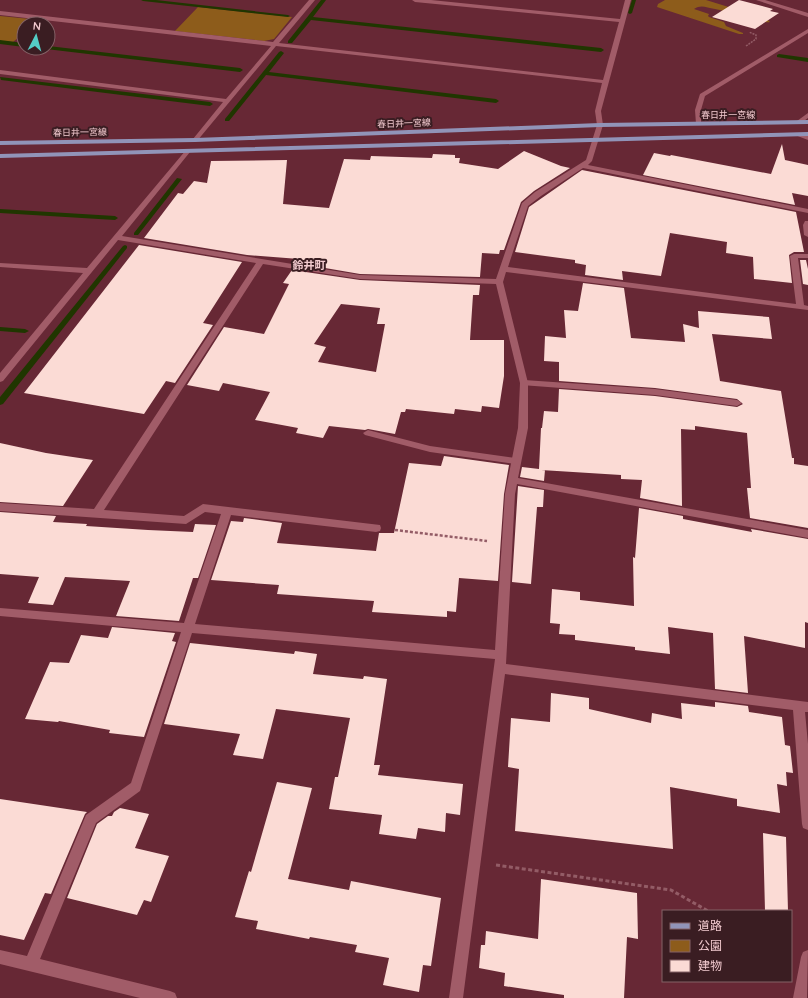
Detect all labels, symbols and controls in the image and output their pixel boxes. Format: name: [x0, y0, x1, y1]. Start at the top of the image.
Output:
north arrow: [16, 16, 56, 56]
text: N: [32, 19, 42, 33]
street label: 春日井一宮線: [701, 109, 756, 120]
street label: 春日井一宮線: [377, 117, 432, 129]
street label: 春日井一宮線: [53, 126, 108, 138]
district label: 鈴井町: [293, 258, 326, 272]
legend: [662, 910, 792, 982]
text: 道路: [698, 918, 722, 933]
text: 公園: [698, 938, 722, 953]
text: 建物: [698, 958, 722, 973]

